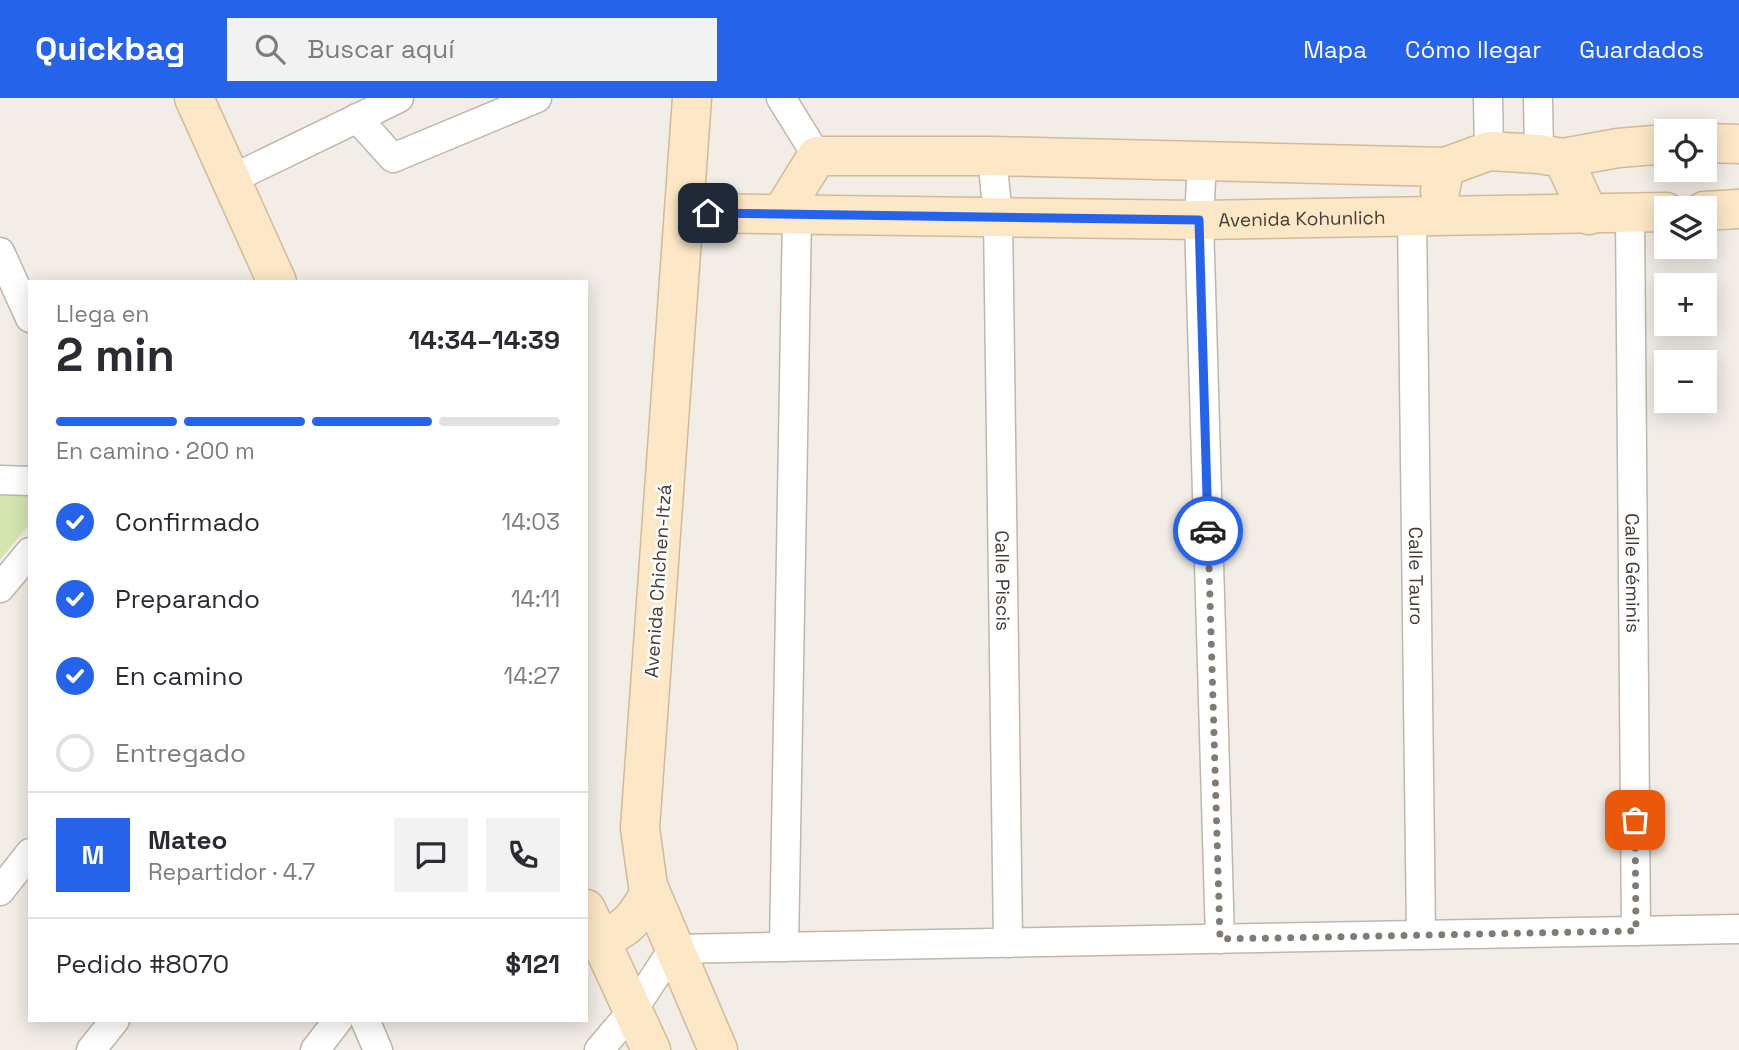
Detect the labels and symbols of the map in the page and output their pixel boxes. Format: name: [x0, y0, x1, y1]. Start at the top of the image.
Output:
pin: [678, 183, 738, 243]
street label: Avenida Kohunlich: [1218, 204, 1386, 232]
street label: Avenida Chichen-Itzá: [639, 483, 677, 679]
courier: [1173, 496, 1243, 566]
street label: Calle Géminis: [1620, 513, 1646, 633]
street label: Calle Tauro: [1403, 527, 1430, 625]
street label: Calle Piscis: [990, 530, 1016, 631]
pin: [1605, 790, 1665, 850]

